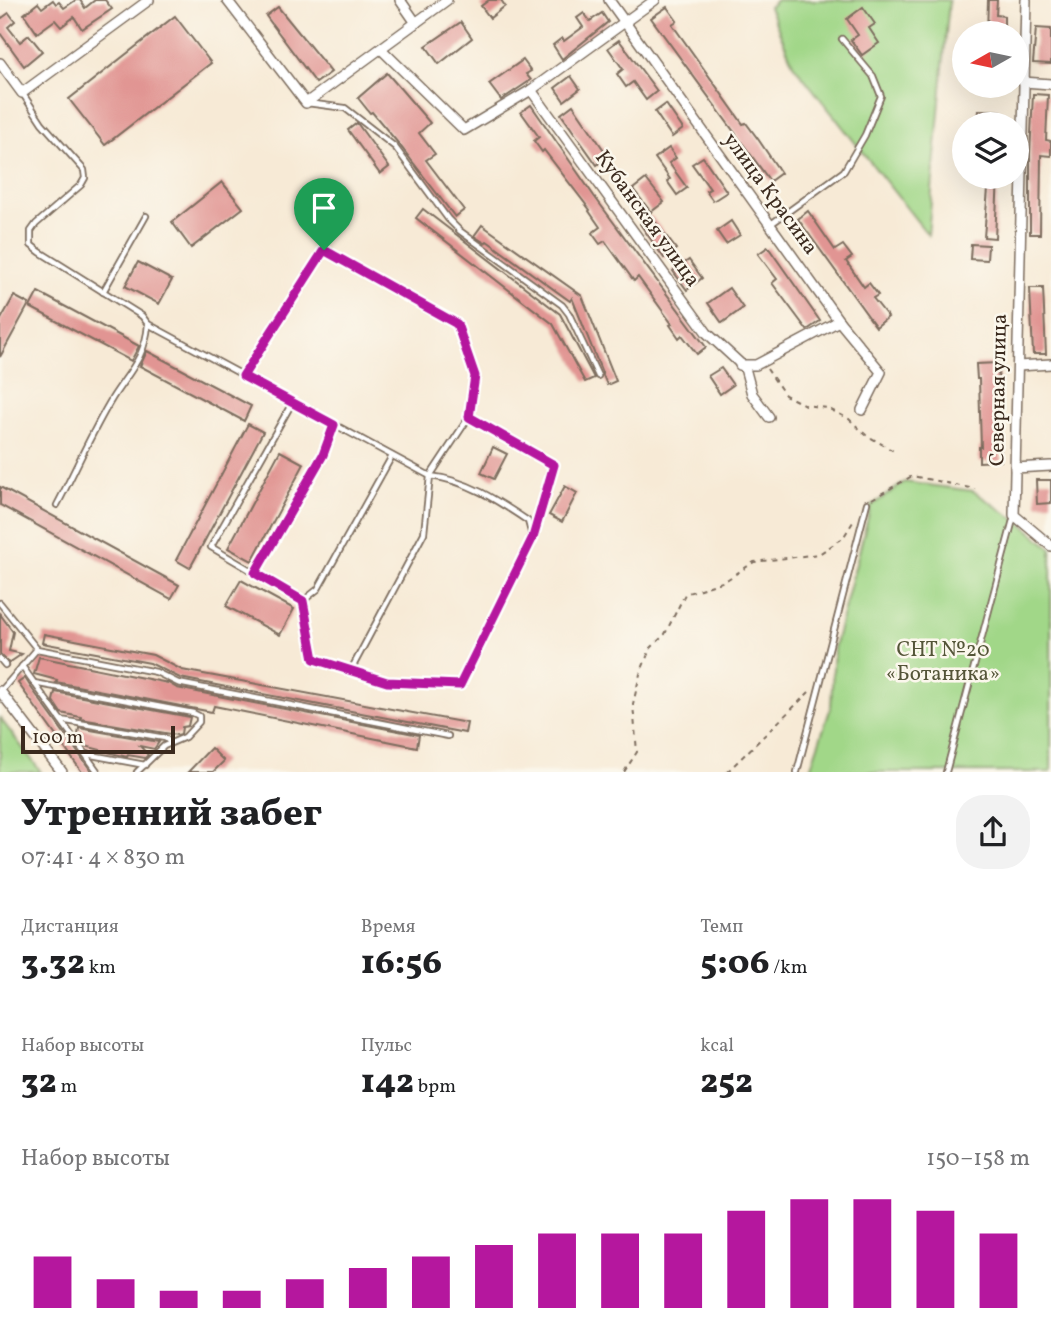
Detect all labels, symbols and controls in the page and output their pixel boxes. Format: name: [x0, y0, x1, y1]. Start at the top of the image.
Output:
north arrow: [952, 21, 1029, 98]
map controls: [952, 21, 1029, 189]
button: layers: [952, 112, 1029, 189]
street label: улица Красина: [716, 127, 824, 261]
street label: Кубанская улица: [588, 145, 706, 293]
pin: [294, 178, 354, 250]
icon: arrive: [305, 189, 343, 227]
street label: Северная улица: [983, 313, 1015, 467]
park label: СНТ №20 «Ботаника»: [886, 636, 1000, 689]
scale bar: [21, 723, 175, 755]
text: 100 m: [32, 725, 83, 751]
text: Утренний забег: [21, 789, 322, 842]
button: share: [956, 795, 1030, 869]
text: 07:41 · 4 × 830 m: [21, 842, 185, 874]
text: Дистанция: [21, 914, 119, 940]
text: Время: [361, 914, 415, 940]
text: Темп: [700, 914, 743, 940]
text: 3.32: [21, 940, 85, 988]
text: 16:56: [361, 940, 442, 988]
text: 5:06: [700, 940, 770, 988]
text: km: [85, 955, 116, 981]
text: /km: [770, 955, 807, 981]
text: Набор высоты: [21, 1033, 144, 1059]
text: Пульс: [361, 1033, 412, 1059]
text: kcal: [700, 1033, 734, 1059]
text: 32: [21, 1059, 57, 1107]
text: 142: [361, 1059, 414, 1107]
text: 252: [700, 1059, 753, 1107]
text: m: [57, 1074, 77, 1100]
text: bpm: [414, 1074, 456, 1100]
text: Набор высоты: [21, 1143, 170, 1175]
text: 150–158 m: [926, 1143, 1030, 1175]

